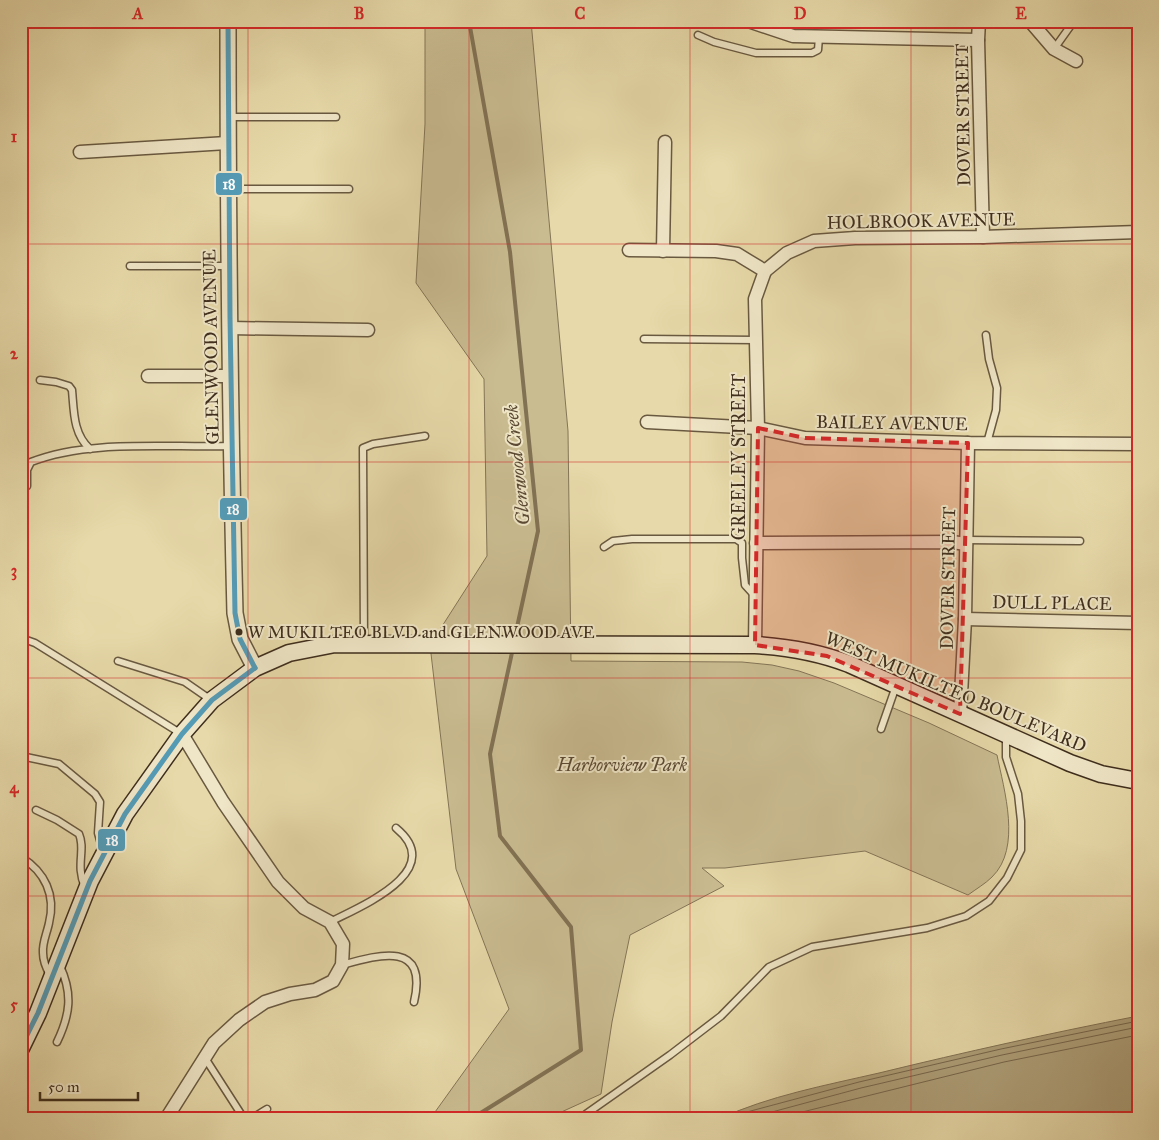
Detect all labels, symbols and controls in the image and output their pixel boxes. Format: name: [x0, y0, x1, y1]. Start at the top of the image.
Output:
text: A: [132, 4, 144, 23]
text: B: [354, 4, 364, 23]
text: C: [575, 4, 586, 23]
text: D: [794, 4, 807, 23]
text: E: [1015, 4, 1027, 23]
street label: DOVER STREET: [951, 43, 975, 187]
text: 1: [11, 127, 18, 146]
line badge: 18: [215, 172, 243, 196]
text: 18: [223, 176, 235, 193]
street label: HOLBROOK AVENUE: [826, 208, 1016, 234]
street label: GLENWOOD AVENUE: [198, 249, 224, 445]
text: 2: [10, 344, 19, 363]
street label: GREELEY STREET: [728, 374, 750, 540]
water label: Glenwood Creek: [499, 403, 535, 527]
street label: BAILEY AVENUE: [816, 411, 968, 435]
line badge: 18: [219, 497, 248, 521]
text: 18: [227, 501, 239, 518]
street label: DOVER STREET: [936, 506, 960, 650]
text: 3: [11, 561, 17, 581]
street label: DULL PLACE: [992, 591, 1112, 615]
place label: W MUKILTEO BLVD and GLENWOOD AVE: [248, 622, 595, 643]
marker: W MUKILTEO BLVD and GLENWOOD AVE: [234, 627, 244, 637]
street label: WEST MUKILTEO BOULEVARD: [822, 627, 1090, 757]
park label: Harborview Park: [556, 754, 687, 776]
text: 4: [10, 778, 20, 798]
line badge: 18: [97, 828, 126, 852]
text: 18: [106, 832, 118, 849]
text: 5: [10, 995, 18, 1014]
scale bar: [40, 1070, 138, 1102]
text: 50 m: [48, 1078, 80, 1096]

